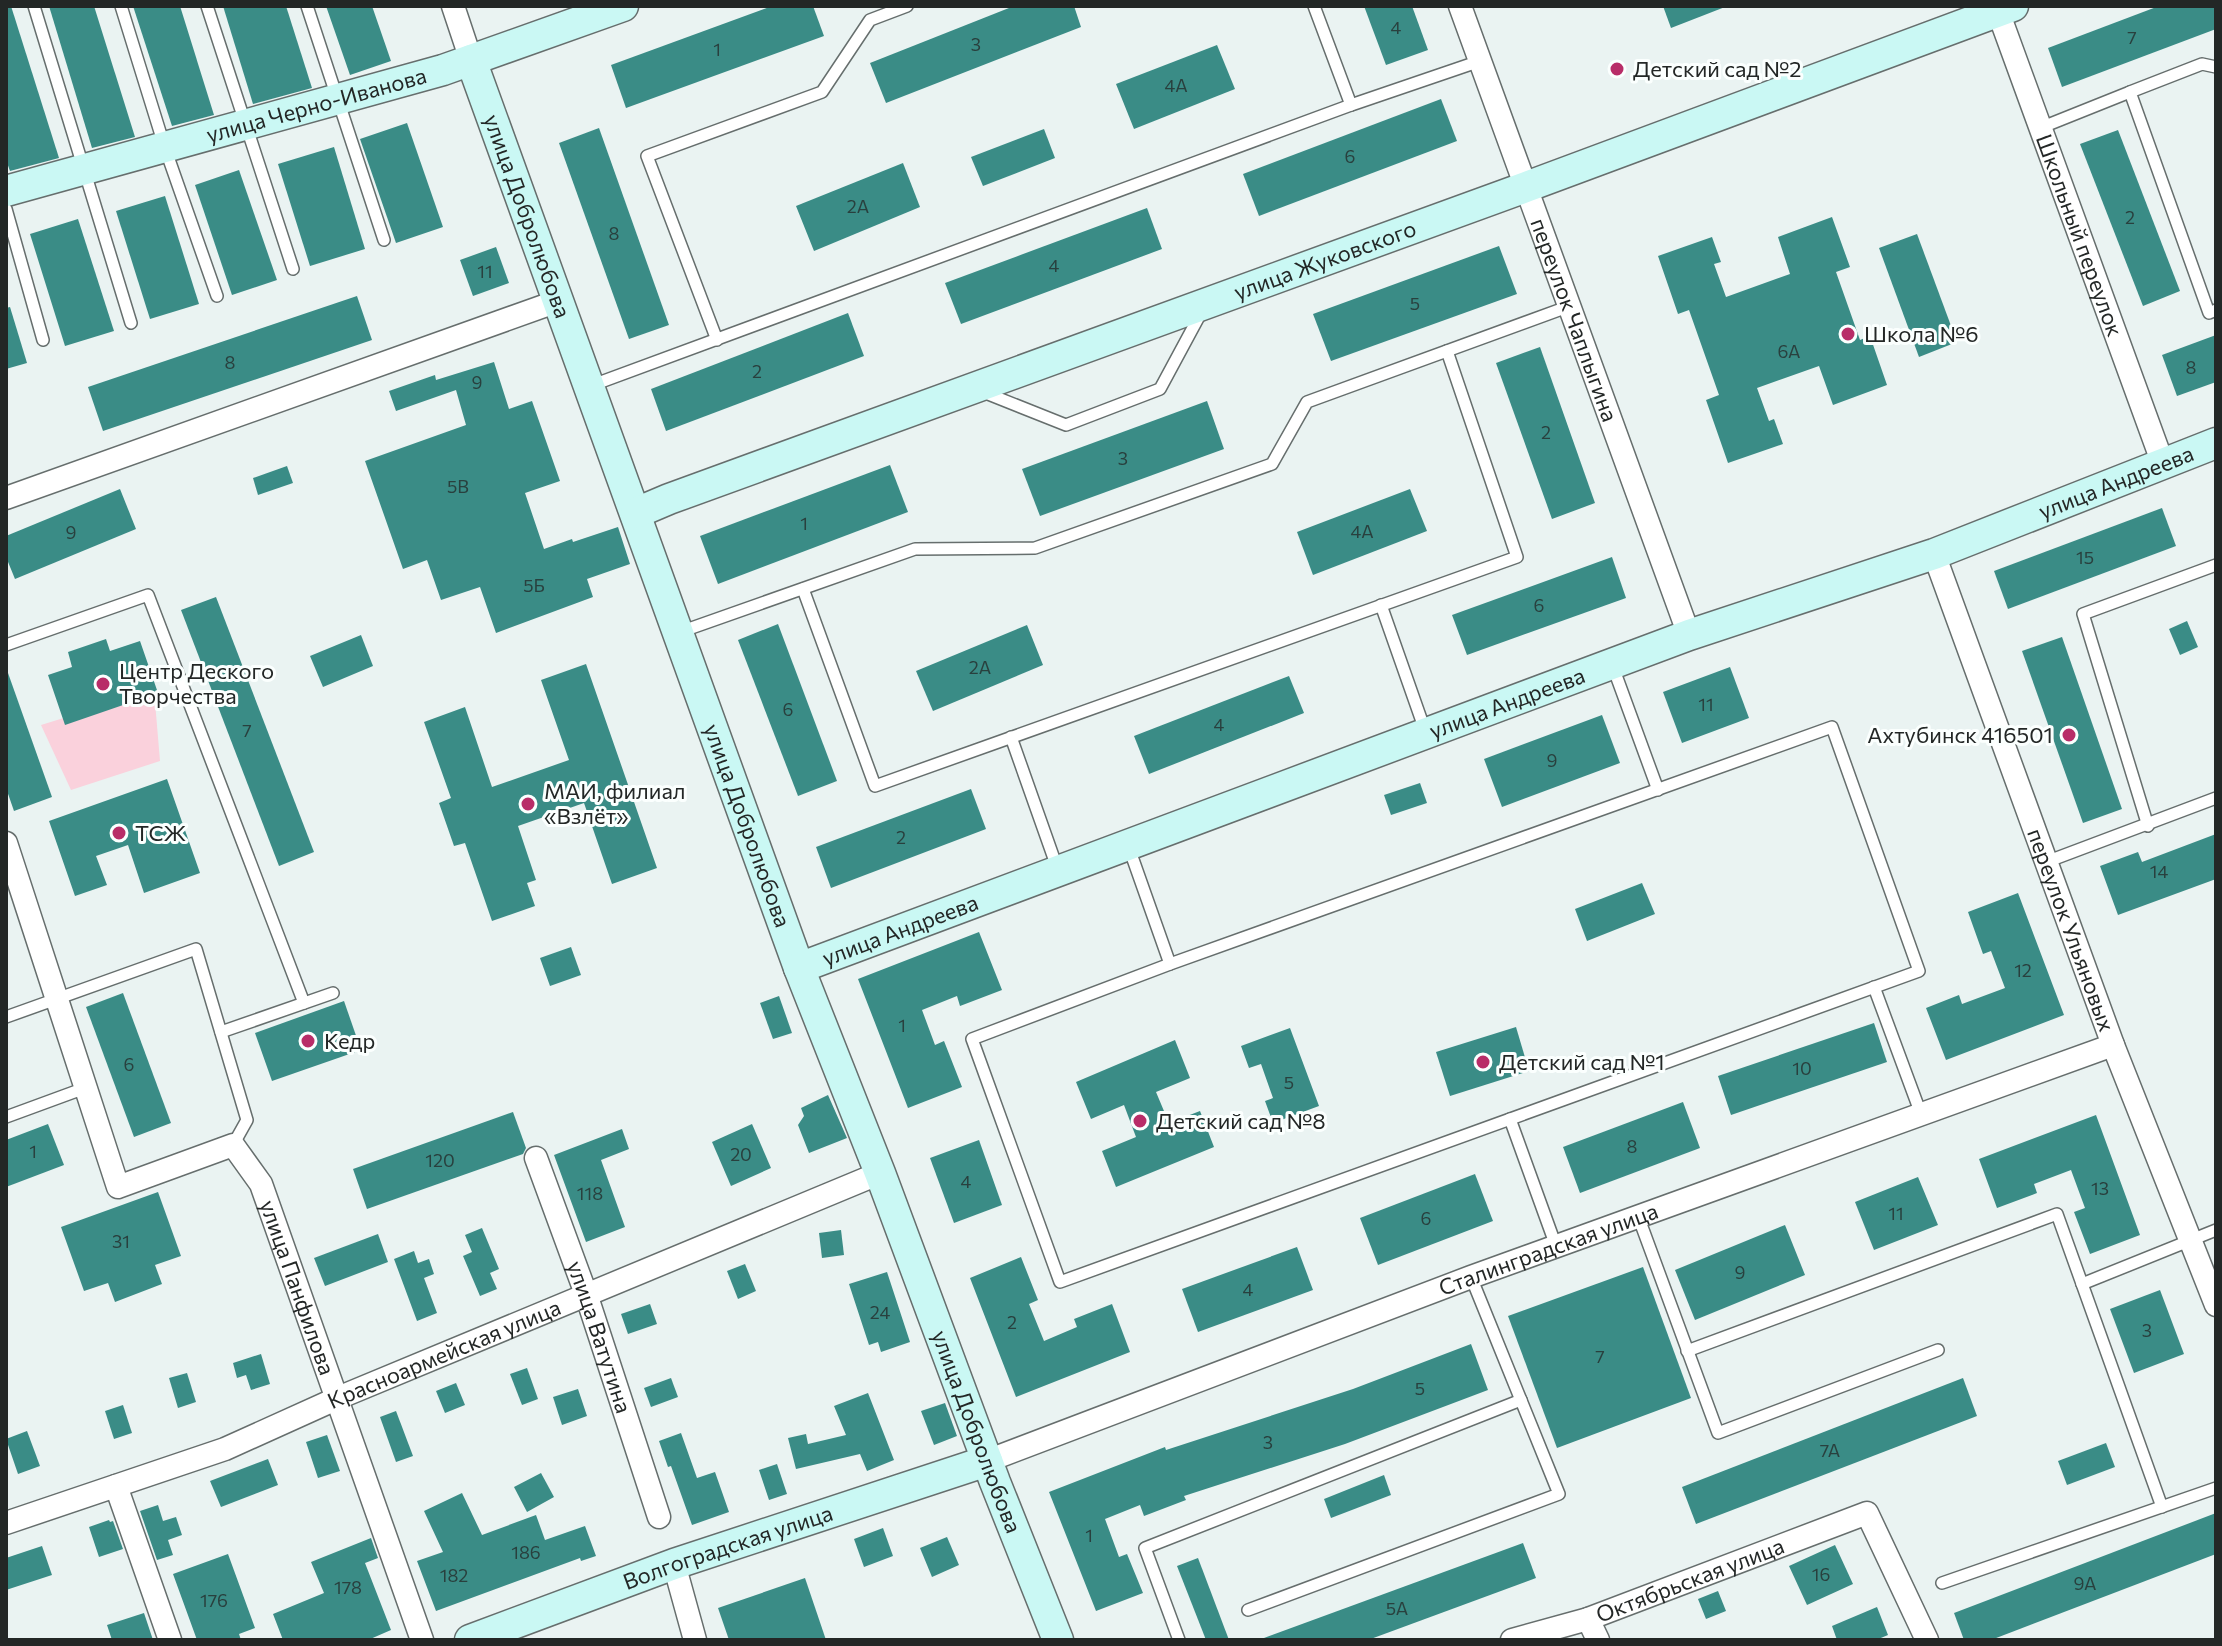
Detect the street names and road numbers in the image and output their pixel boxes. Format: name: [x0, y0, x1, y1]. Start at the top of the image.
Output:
street label: улица Черно-Иванова: [203, 61, 429, 148]
street label: улица Добролюбова: [479, 111, 577, 321]
street label: Школьный переулок: [2031, 130, 2129, 340]
street label: улица Жуковского: [1230, 214, 1420, 305]
street label: переулок Чаплыгина: [1525, 214, 1624, 425]
street label: улица Андреева: [2035, 439, 2197, 524]
street label: улица Андреева: [1425, 661, 1589, 744]
street label: улица Добролюбова: [699, 720, 797, 931]
street label: переулок Ульяновых: [2022, 824, 2121, 1035]
street label: улица Андреева: [818, 888, 982, 971]
street label: улица Панфилова: [255, 1196, 341, 1379]
street label: Сталинградская улица: [1435, 1197, 1662, 1301]
street label: улица Ватутина: [562, 1257, 638, 1416]
street label: Красноармейская улица: [323, 1293, 564, 1414]
street label: улица Добролюбова: [927, 1326, 1028, 1537]
street label: Волгоградская улица: [619, 1499, 836, 1595]
street label: Октябрьская улица: [1592, 1532, 1788, 1628]

